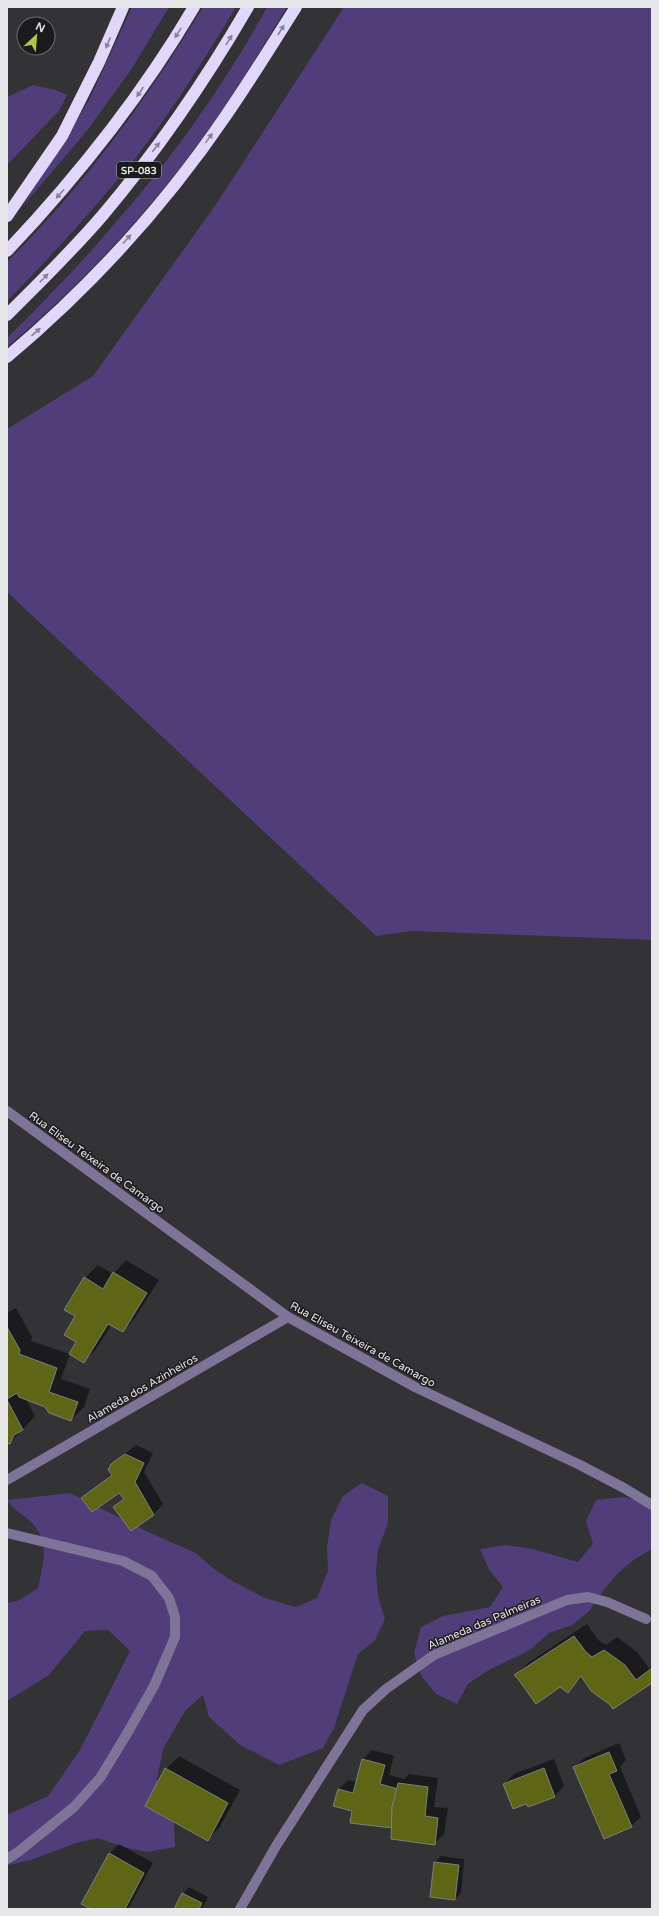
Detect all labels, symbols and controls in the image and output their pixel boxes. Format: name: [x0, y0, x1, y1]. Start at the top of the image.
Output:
north arrow: [16, 16, 56, 56]
text: N: [33, 20, 47, 35]
one-way arrow: [278, 24, 285, 36]
one-way arrow: [174, 27, 181, 39]
one-way arrow: [225, 34, 232, 46]
one-way arrow: [104, 37, 110, 49]
one-way arrow: [136, 87, 144, 97]
one-way arrow: [205, 133, 214, 144]
one-way arrow: [152, 142, 160, 153]
road number: SP-083: [117, 162, 161, 178]
one-way arrow: [55, 189, 64, 200]
one-way arrow: [123, 234, 132, 244]
one-way arrow: [39, 273, 49, 283]
one-way arrow: [31, 327, 42, 336]
street label: Rua Eliseu Teixeira de Camargo: [27, 1109, 167, 1216]
street label: Rua Eliseu Teixeira de Camargo: [288, 1299, 438, 1390]
street label: Alameda dos Azinheiros: [84, 1351, 200, 1426]
street label: Alameda das Palmeiras: [426, 1593, 543, 1652]

